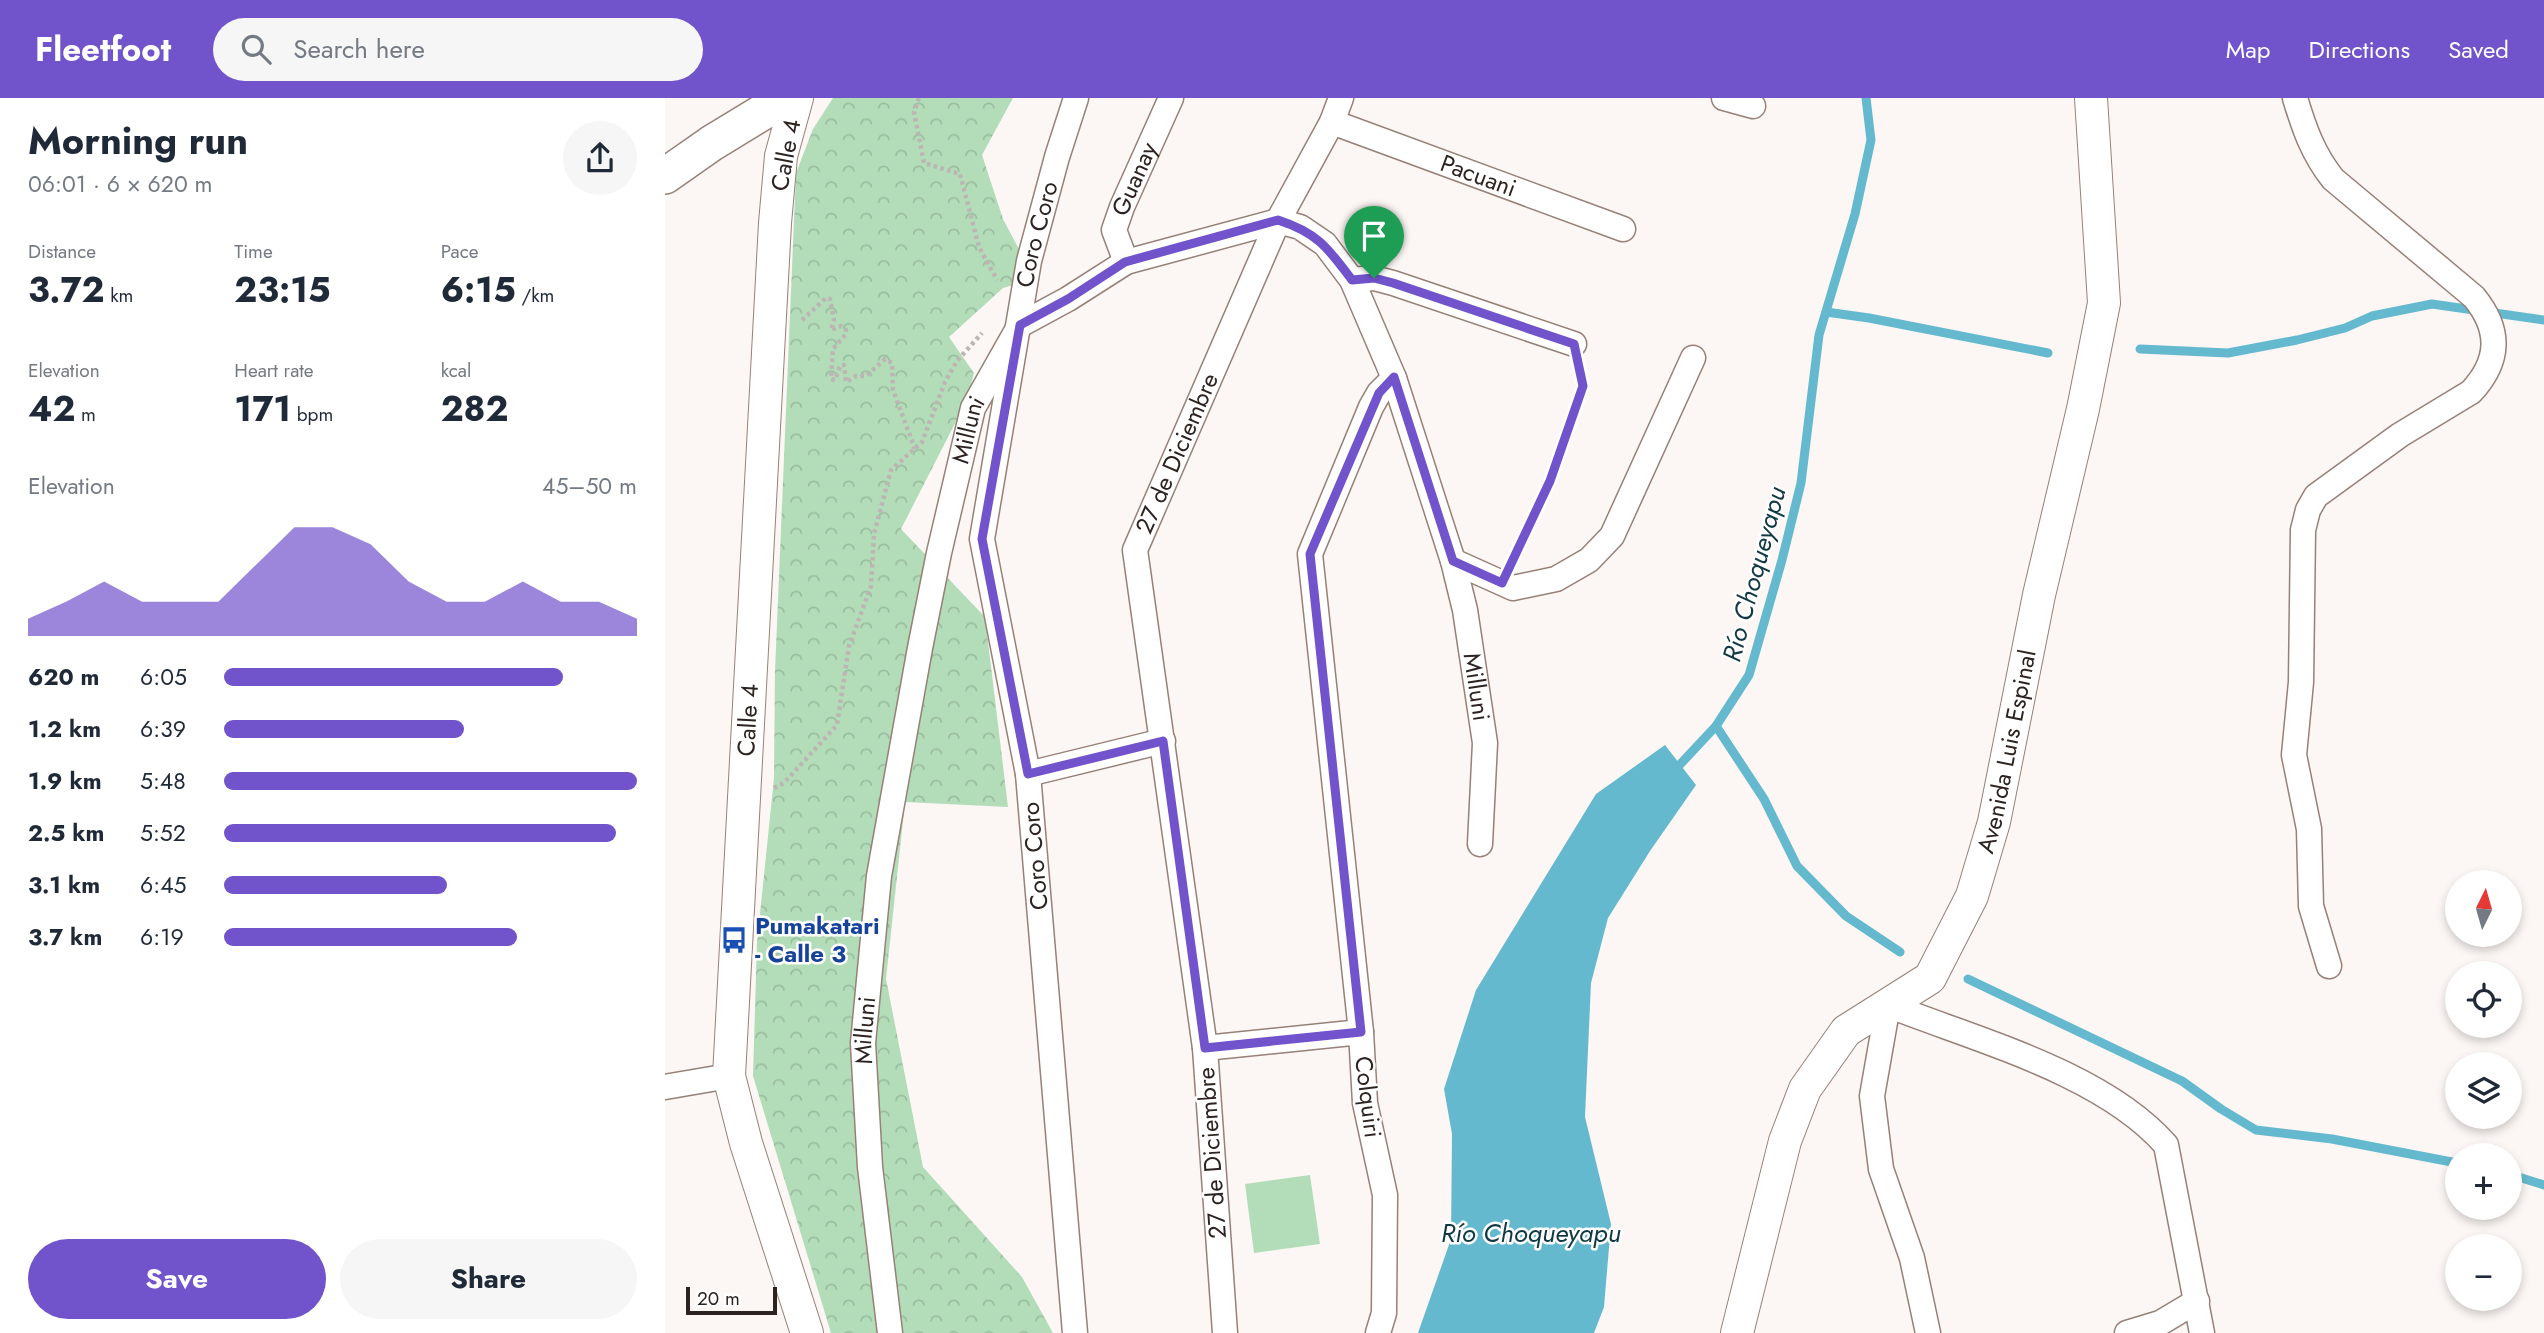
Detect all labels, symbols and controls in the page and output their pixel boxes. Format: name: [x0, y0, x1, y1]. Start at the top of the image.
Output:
search box: [213, 18, 703, 81]
text: Fleetfoot: [35, 26, 171, 73]
icon: search: [237, 30, 275, 68]
text: Search here: [293, 30, 425, 68]
text: Map: [2226, 32, 2271, 67]
text: Directions: [2309, 32, 2410, 67]
text: Saved: [2448, 32, 2509, 67]
text: Morning run: [28, 113, 248, 168]
street label: Calle 4: [761, 116, 810, 194]
button: share: [563, 121, 637, 195]
street label: Guanay: [1102, 136, 1166, 221]
street label: Pacuani: [1436, 145, 1521, 205]
text: 06:01 · 6 × 620 m: [28, 167, 213, 201]
street label: Coro Coro: [1007, 177, 1067, 290]
pin: [1344, 206, 1404, 278]
icon: arrive: [1355, 217, 1393, 255]
text: Distance: [28, 238, 96, 265]
text: Time: [234, 238, 273, 265]
text: Pace: [441, 238, 479, 265]
text: 3.72: [28, 265, 105, 315]
text: 23:15: [234, 265, 331, 315]
text: 6:15: [441, 265, 516, 315]
text: km: [105, 282, 133, 309]
text: /km: [516, 282, 554, 309]
text: Elevation: [28, 357, 100, 384]
text: Heart rate: [234, 357, 314, 384]
text: kcal: [441, 357, 471, 384]
street label: 27 de Diciembre: [1126, 367, 1227, 539]
text: 42: [28, 384, 75, 434]
text: 171: [234, 384, 291, 434]
text: 282: [441, 384, 509, 434]
street label: Milluni: [943, 389, 993, 467]
text: m: [75, 401, 96, 428]
text: bpm: [291, 401, 333, 428]
text: Elevation: [28, 469, 115, 503]
text: 45–50 m: [542, 469, 637, 503]
water label: Río Choqueyapu: [1712, 482, 1796, 666]
street label: Avenida Luis Espinal: [1968, 647, 2045, 857]
street label: Milluni: [1455, 651, 1499, 723]
text: 620 m: [28, 660, 99, 694]
text: 6:05: [140, 660, 187, 694]
street label: Calle 4: [728, 683, 767, 757]
text: 1.2 km: [28, 712, 101, 746]
text: 6:39: [140, 712, 186, 746]
text: 1.9 km: [28, 764, 102, 798]
text: 5:48: [140, 764, 186, 798]
street label: Coro Coro: [1012, 801, 1057, 911]
text: 2.5 km: [28, 816, 104, 850]
text: 5:52: [140, 816, 186, 850]
text: 3.1 km: [28, 868, 100, 902]
text: 6:45: [140, 868, 187, 902]
north arrow: [2445, 870, 2522, 947]
map controls: [2445, 870, 2522, 1311]
place label: Pumakatari - Calle 3: [755, 908, 880, 971]
text: 3.7 km: [28, 920, 102, 954]
text: 6:19: [140, 920, 184, 954]
bus stop icon: Pumakatari - Calle 3: [719, 925, 749, 955]
button: locate: [2445, 961, 2522, 1038]
street label: Milluni: [845, 995, 884, 1065]
button: layers: [2445, 1052, 2522, 1129]
street label: Colquiri: [1346, 1054, 1391, 1140]
street label: 27 de Diciembre: [1188, 1066, 1235, 1240]
button: +: [2445, 1143, 2522, 1220]
water label: Río Choqueyapu: [1441, 1214, 1621, 1252]
button: −: [2445, 1234, 2522, 1311]
button: Save: [28, 1239, 326, 1319]
button: Share: [340, 1239, 637, 1319]
scale bar: [686, 1284, 777, 1316]
text: 20 m: [697, 1285, 740, 1312]

